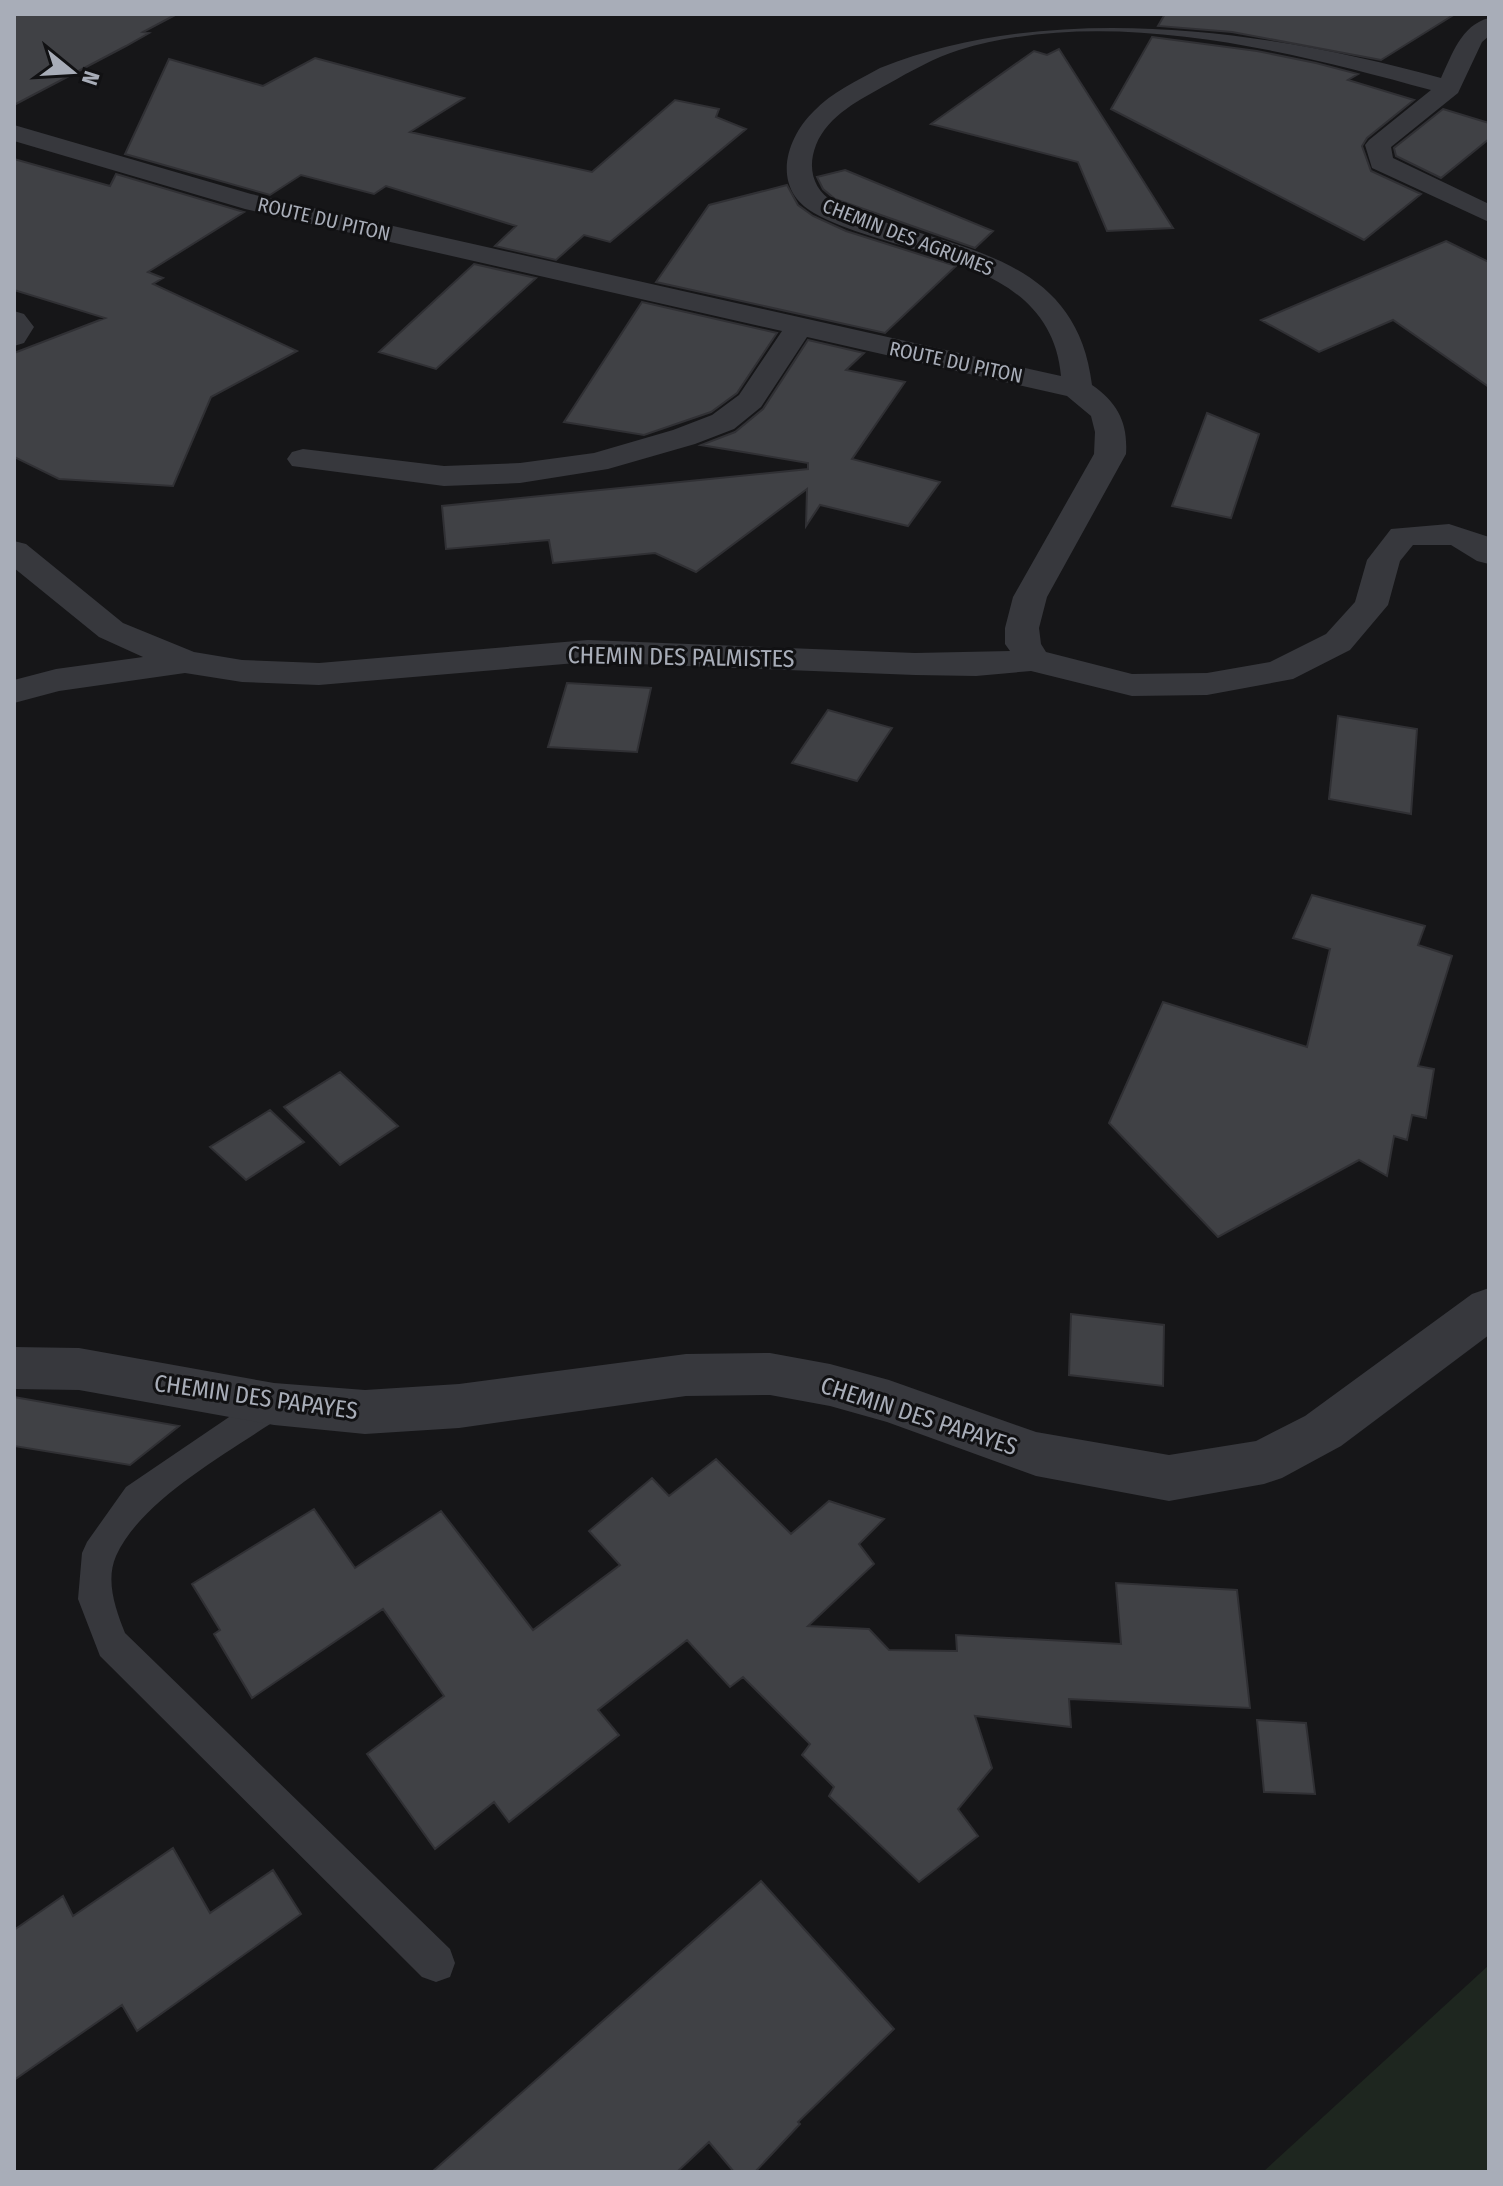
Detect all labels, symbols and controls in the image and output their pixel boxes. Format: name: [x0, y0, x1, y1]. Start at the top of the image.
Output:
north arrow: [32, 32, 112, 112]
text: N: [76, 68, 105, 88]
street label: ROUTE DU PITON: [255, 192, 393, 246]
street label: CHEMIN DES AGRUMES: [819, 193, 997, 281]
street label: ROUTE DU PITON: [887, 336, 1025, 388]
street label: CHEMIN DES PALMISTES: [567, 641, 795, 673]
street label: CHEMIN DES PAPAYES: [152, 1369, 360, 1425]
street label: CHEMIN DES PAPAYES: [817, 1371, 1021, 1461]

